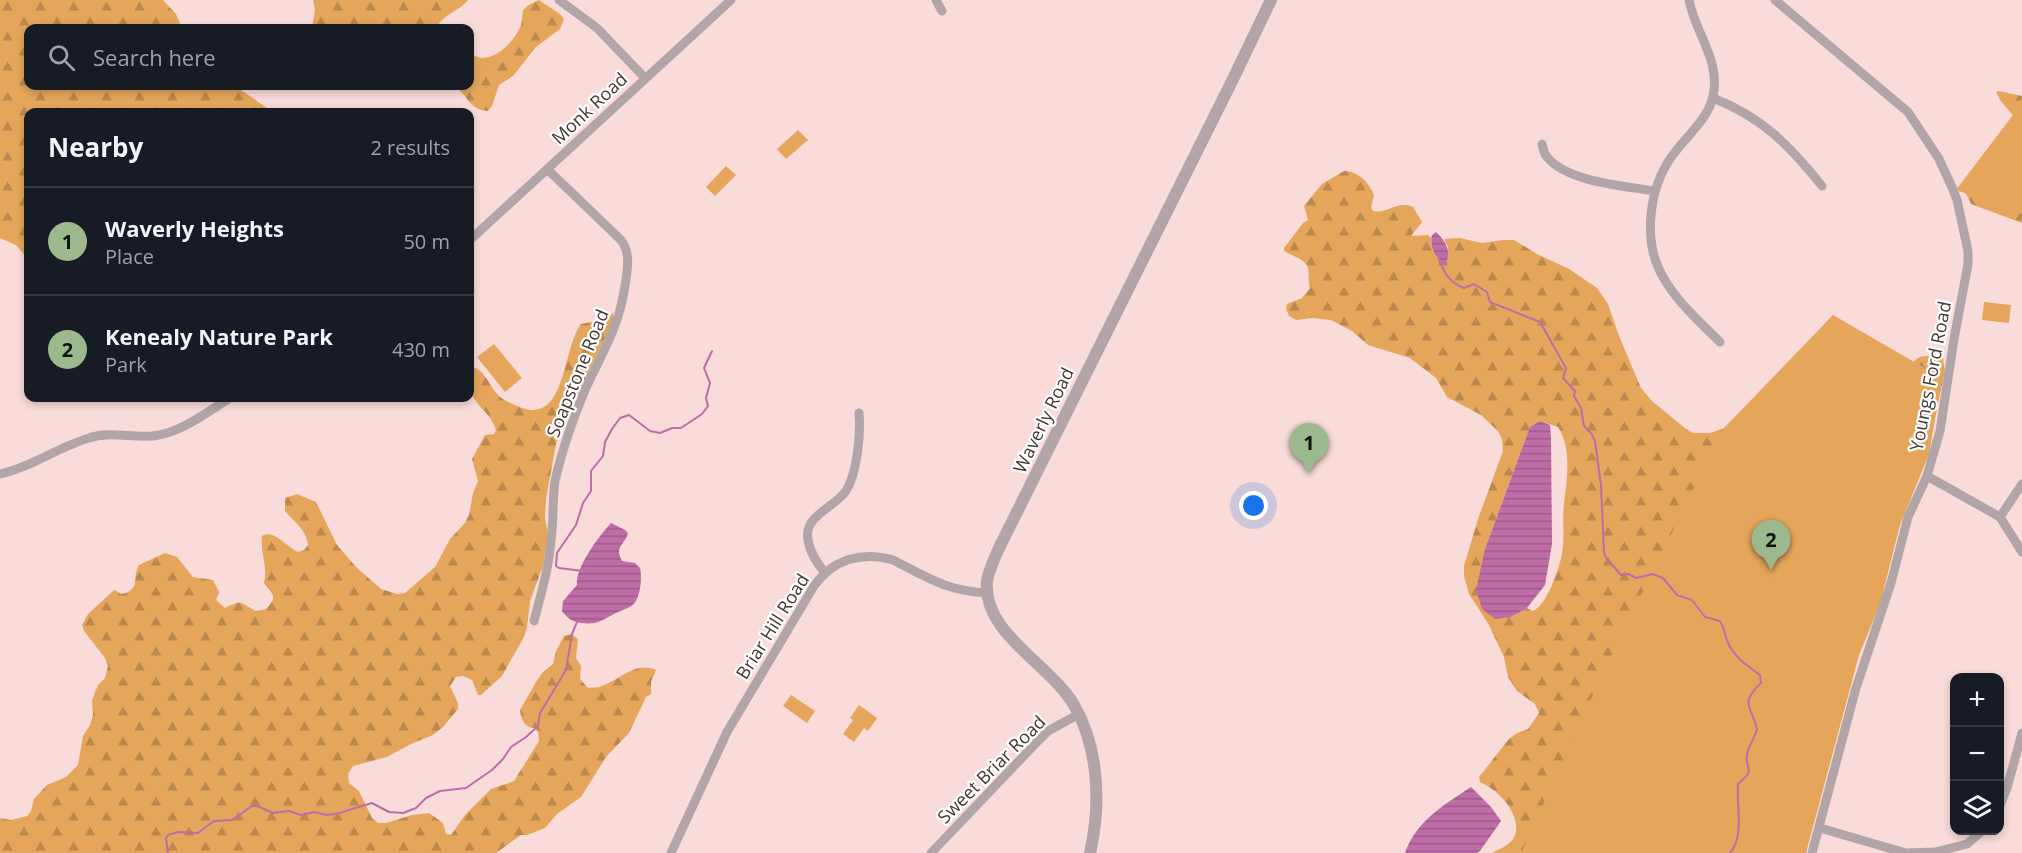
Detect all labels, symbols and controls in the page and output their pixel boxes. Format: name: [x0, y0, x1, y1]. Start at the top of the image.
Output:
search box: [24, 24, 474, 90]
icon: search: [45, 41, 78, 74]
text: Search here: [93, 42, 216, 72]
street label: Monk Road: [546, 67, 632, 149]
text: Nearby: [48, 129, 143, 165]
text: 2 results: [370, 134, 450, 161]
text: Waverly Heights: [105, 213, 284, 243]
text: 1: [62, 228, 73, 255]
text: 50 m: [403, 228, 450, 255]
text: Place: [105, 243, 154, 270]
street label: Youngs Ford Road: [1904, 299, 1956, 453]
street label: Soapstone Road: [540, 305, 614, 441]
text: Kenealy Nature Park: [105, 321, 333, 351]
text: 2: [62, 336, 73, 363]
text: 430 m: [392, 336, 450, 363]
text: Park: [105, 351, 147, 378]
street label: Waverly Road: [1007, 363, 1079, 477]
pin: 1: [1290, 424, 1328, 473]
your location: [1239, 491, 1268, 520]
pin: 2: [1752, 520, 1790, 570]
street label: Briar Hill Road: [730, 569, 814, 683]
map controls: [1950, 673, 2004, 835]
button: +: [1950, 673, 2004, 727]
street label: Sweet Briar Road: [932, 710, 1050, 828]
button: −: [1950, 727, 2004, 781]
button: layers: [1950, 781, 2004, 835]

